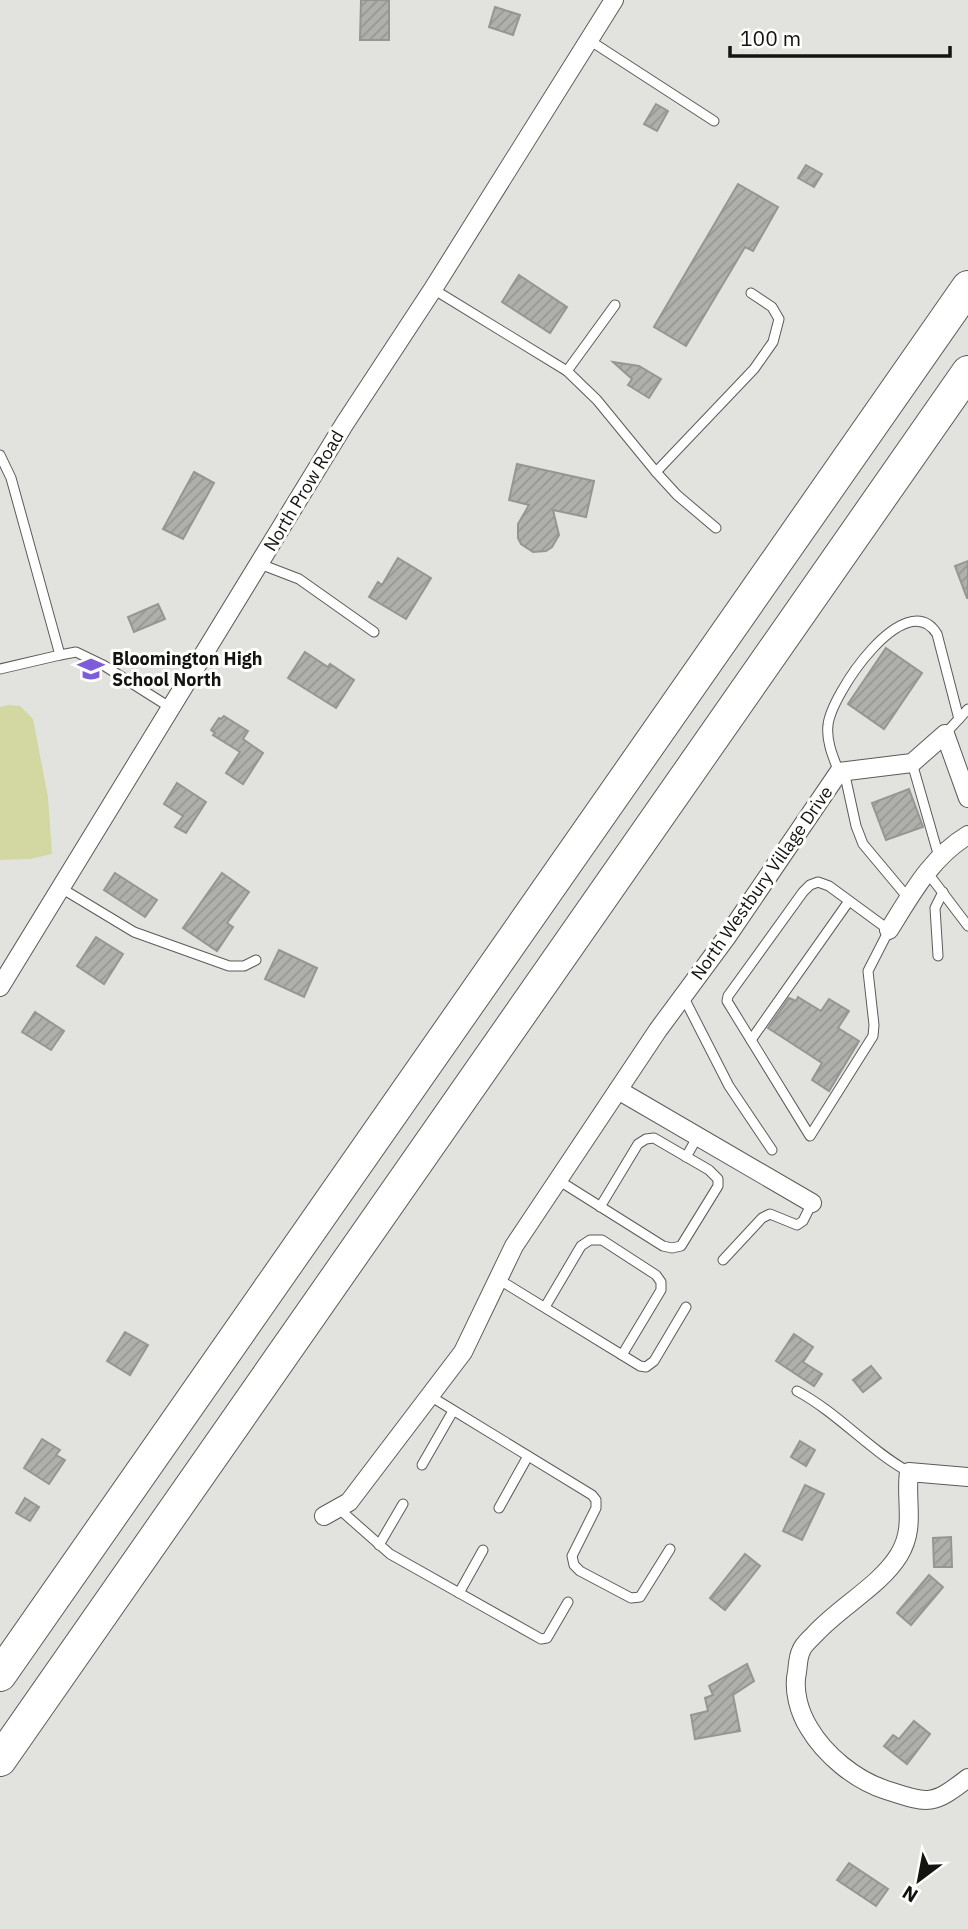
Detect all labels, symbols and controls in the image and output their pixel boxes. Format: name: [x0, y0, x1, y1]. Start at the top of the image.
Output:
scale bar: [730, 14, 950, 58]
text: 100 m: [740, 24, 801, 52]
street label: North Prow Road: [258, 426, 349, 555]
place label: Bloomington High School North: [112, 647, 262, 691]
school or university icon: Bloomington High School North: [76, 654, 106, 684]
street label: North Westbury Village Drive: [686, 781, 838, 984]
north arrow: [884, 1845, 954, 1915]
text: N: [898, 1881, 922, 1908]

